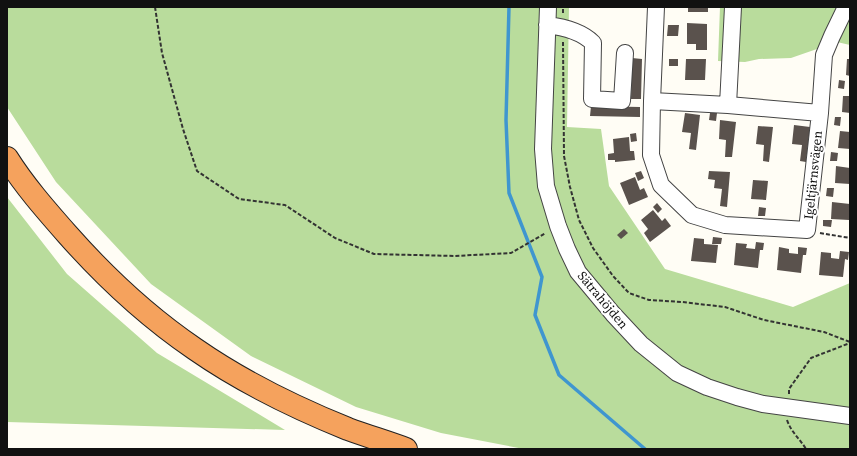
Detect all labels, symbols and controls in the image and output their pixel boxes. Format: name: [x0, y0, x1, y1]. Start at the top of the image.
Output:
street label: Igeltjärnsvägen: [800, 130, 826, 220]
street label: Sätrahöjden: [574, 268, 632, 332]

